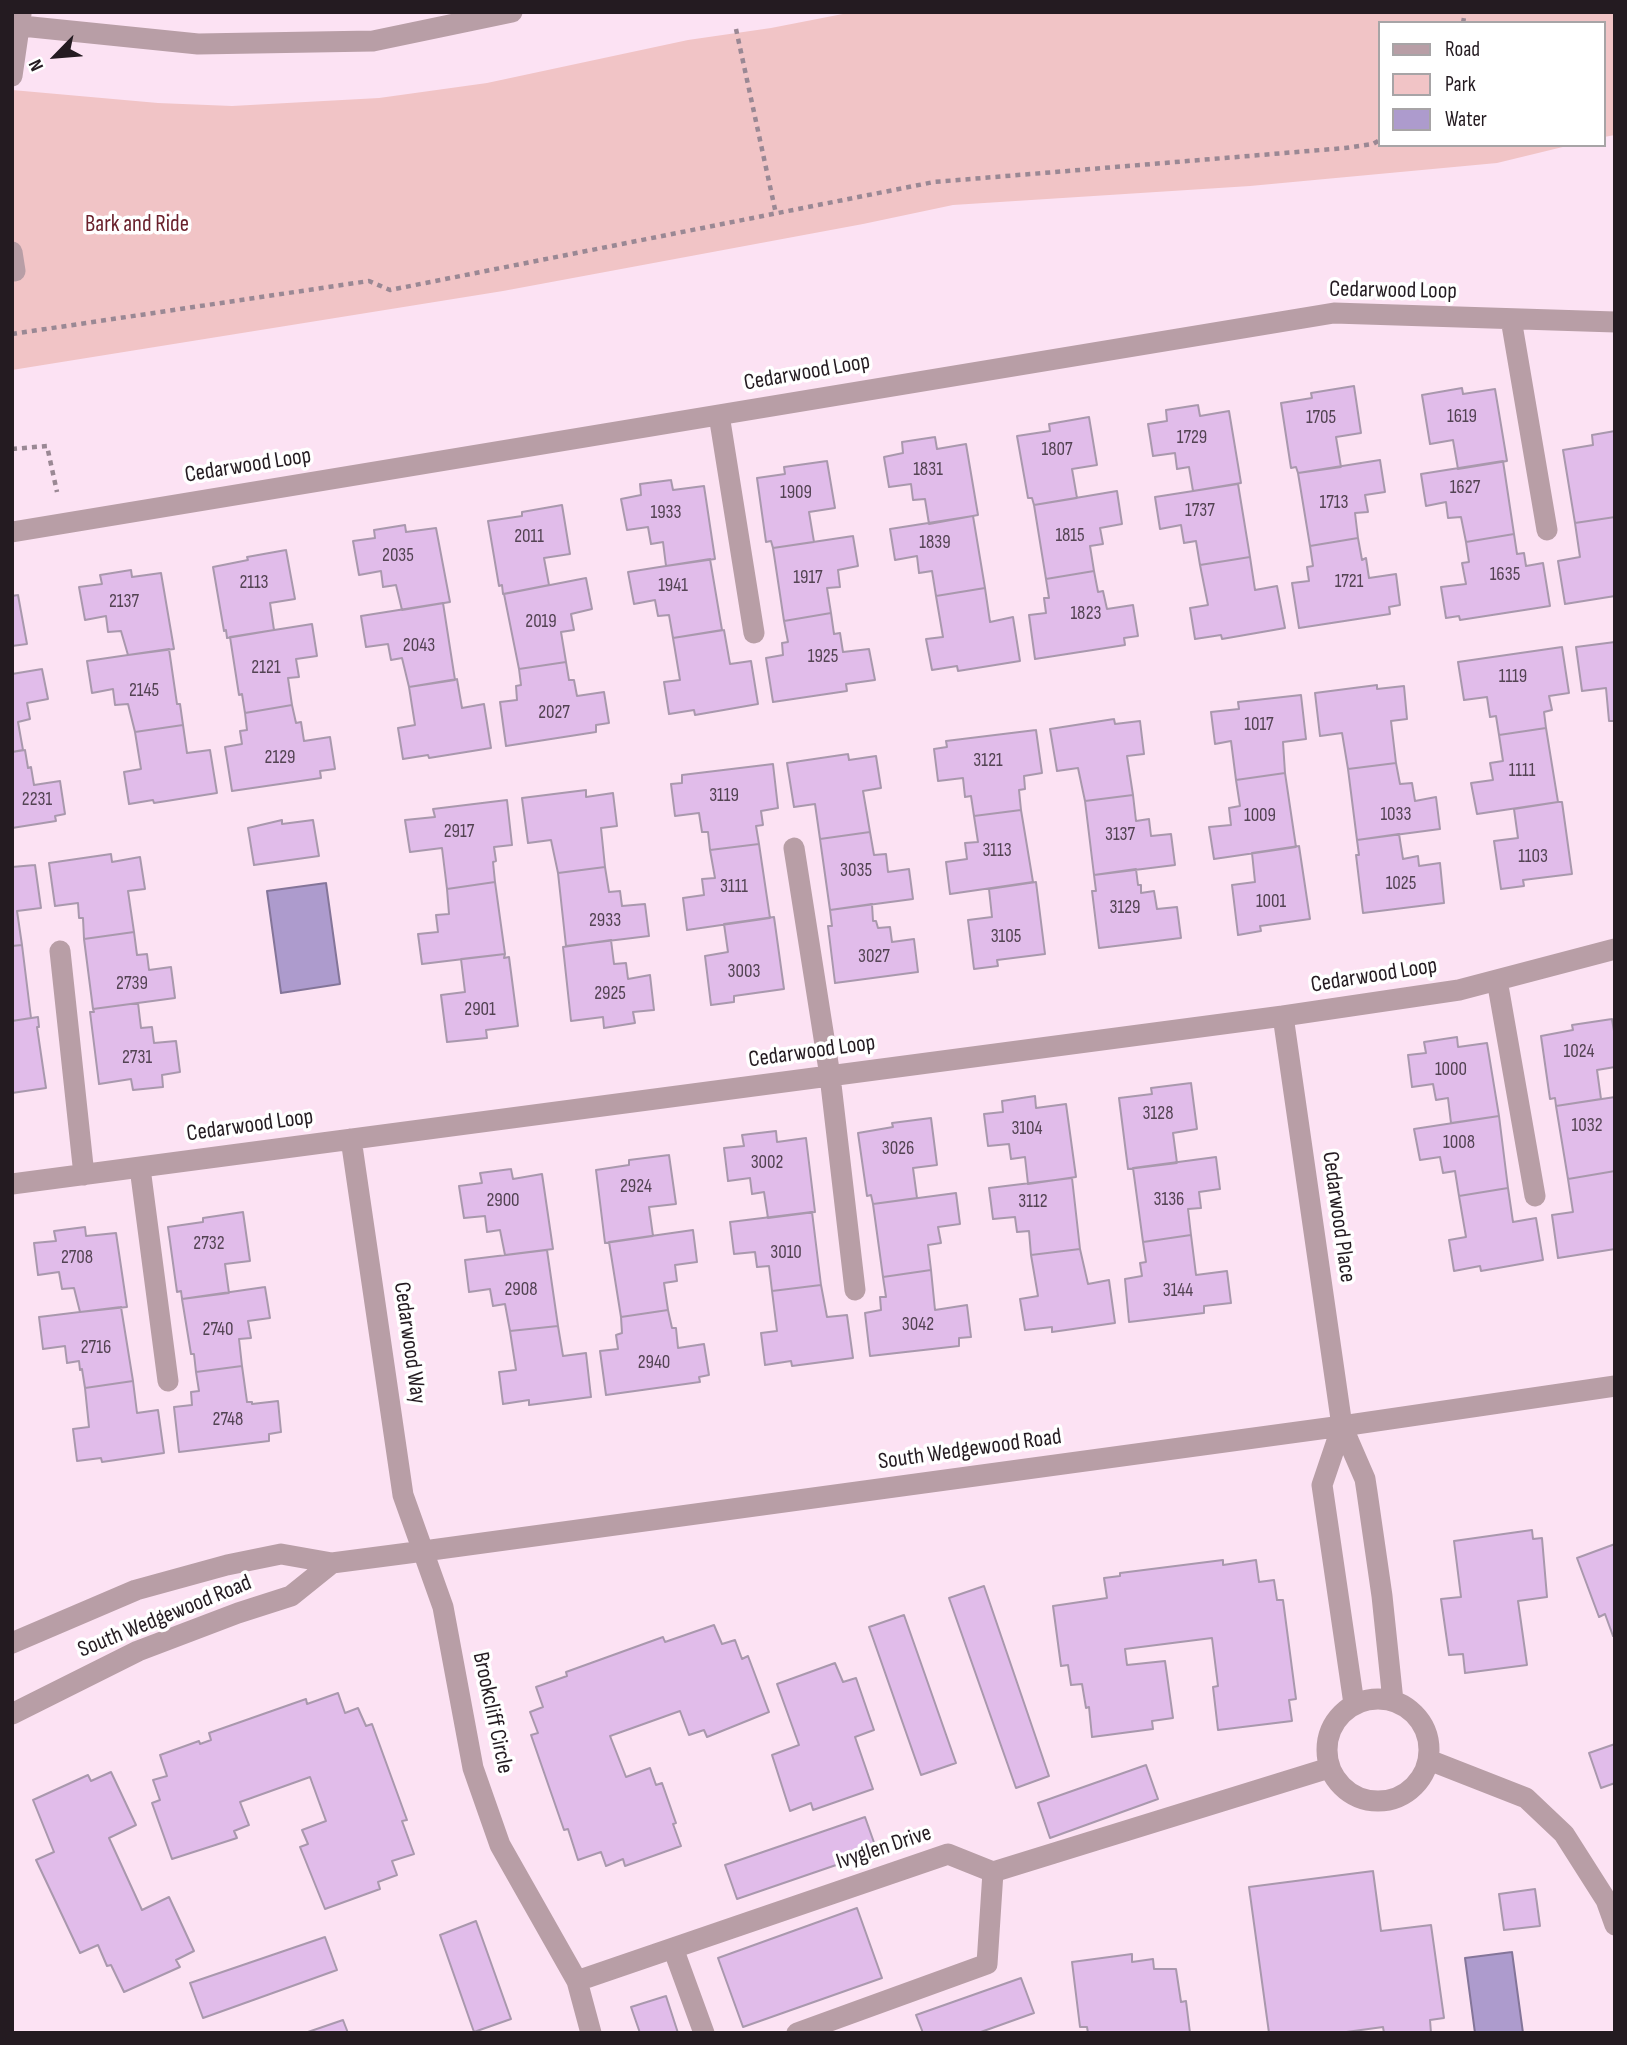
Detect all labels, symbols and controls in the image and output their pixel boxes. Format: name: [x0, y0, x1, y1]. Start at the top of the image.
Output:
north arrow: [21, 21, 91, 91]
legend: [1378, 21, 1606, 147]
text: Road: [1445, 37, 1480, 62]
text: N: [24, 56, 49, 75]
text: Park: [1445, 72, 1476, 97]
text: Water: [1445, 107, 1487, 132]
park label: Bark and Ride: [85, 211, 189, 239]
street label: Cedarwood Loop: [1329, 276, 1457, 306]
street label: Cedarwood Loop: [742, 348, 872, 398]
house number: 1619: [1447, 406, 1477, 428]
house number: 1705: [1306, 407, 1336, 429]
house number: 1729: [1177, 427, 1207, 449]
house number: 1807: [1041, 439, 1073, 461]
street label: Cedarwood Loop: [183, 442, 313, 490]
house number: 1831: [913, 459, 943, 481]
house number: 1627: [1450, 477, 1480, 499]
house number: 1909: [780, 482, 812, 504]
house number: 1713: [1320, 492, 1348, 514]
house number: 1737: [1185, 500, 1215, 522]
house number: 1933: [650, 502, 682, 524]
house number: 1815: [1055, 525, 1085, 547]
house number: 2011: [514, 526, 544, 548]
house number: 1839: [919, 532, 951, 554]
house number: 2035: [382, 545, 414, 567]
house number: 1635: [1490, 564, 1520, 586]
house number: 1917: [793, 567, 823, 589]
house number: 1721: [1335, 571, 1363, 593]
house number: 2113: [239, 572, 269, 594]
house number: 1941: [658, 575, 688, 597]
house number: 2137: [109, 591, 139, 613]
house number: 1823: [1070, 603, 1102, 625]
house number: 2019: [525, 611, 557, 633]
house number: 2043: [403, 635, 435, 657]
house number: 1925: [808, 646, 838, 668]
house number: 2121: [251, 657, 281, 679]
house number: 1119: [1499, 666, 1527, 688]
house number: 2145: [129, 680, 159, 702]
house number: 2027: [538, 702, 570, 724]
house number: 1017: [1244, 714, 1274, 736]
house number: 2129: [265, 747, 295, 769]
house number: 3121: [973, 750, 1003, 772]
house number: 1111: [1509, 760, 1535, 782]
house number: 3119: [709, 785, 739, 807]
house number: 2231: [22, 789, 52, 811]
house number: 1033: [1380, 804, 1412, 826]
house number: 1009: [1244, 805, 1276, 827]
house number: 2917: [444, 821, 474, 843]
house number: 3137: [1105, 824, 1135, 846]
house number: 3113: [982, 840, 1012, 862]
house number: 1103: [1518, 846, 1548, 868]
house number: 3035: [840, 860, 872, 882]
house number: 1025: [1386, 873, 1416, 895]
house number: 3111: [720, 876, 748, 898]
house number: 1001: [1256, 891, 1286, 913]
house number: 3129: [1109, 897, 1141, 919]
house number: 2933: [589, 910, 621, 932]
house number: 3105: [991, 926, 1021, 948]
house number: 3027: [858, 946, 890, 968]
street label: Cedarwood Loop: [1309, 952, 1439, 1000]
house number: 3003: [728, 961, 760, 983]
house number: 2739: [116, 973, 148, 995]
house number: 2925: [594, 983, 626, 1005]
house number: 2901: [464, 999, 496, 1021]
street label: Cedarwood Loop: [747, 1029, 877, 1075]
house number: 1024: [1564, 1041, 1594, 1063]
house number: 2731: [122, 1047, 152, 1069]
house number: 1000: [1435, 1059, 1467, 1081]
street label: Cedarwood Loop: [185, 1103, 315, 1149]
house number: 3128: [1143, 1103, 1173, 1125]
house number: 1032: [1572, 1115, 1602, 1137]
house number: 3104: [1011, 1118, 1043, 1140]
house number: 1008: [1443, 1132, 1475, 1154]
house number: 3026: [882, 1138, 914, 1160]
street label: Cedarwood Place: [1315, 1150, 1361, 1284]
house number: 3002: [751, 1152, 783, 1174]
house number: 2924: [620, 1176, 652, 1198]
house number: 3136: [1154, 1189, 1184, 1211]
house number: 2900: [486, 1190, 520, 1212]
house number: 3112: [1018, 1191, 1048, 1213]
house number: 2732: [193, 1233, 225, 1255]
house number: 3010: [770, 1242, 802, 1264]
house number: 2708: [61, 1247, 93, 1269]
house number: 2908: [504, 1279, 538, 1301]
street label: Cedarwood Way: [387, 1280, 431, 1406]
house number: 3144: [1163, 1280, 1193, 1302]
house number: 3042: [902, 1314, 934, 1336]
house number: 2740: [203, 1319, 233, 1341]
house number: 2716: [81, 1337, 111, 1359]
house number: 2940: [638, 1352, 670, 1374]
house number: 2748: [213, 1409, 243, 1431]
street label: South Wedgewood Road: [877, 1423, 1063, 1477]
street label: South Wedgewood Road: [74, 1570, 256, 1664]
street label: Brookcliff Circle: [466, 1650, 518, 1776]
street label: Ivyglen Drive: [833, 1820, 935, 1876]

